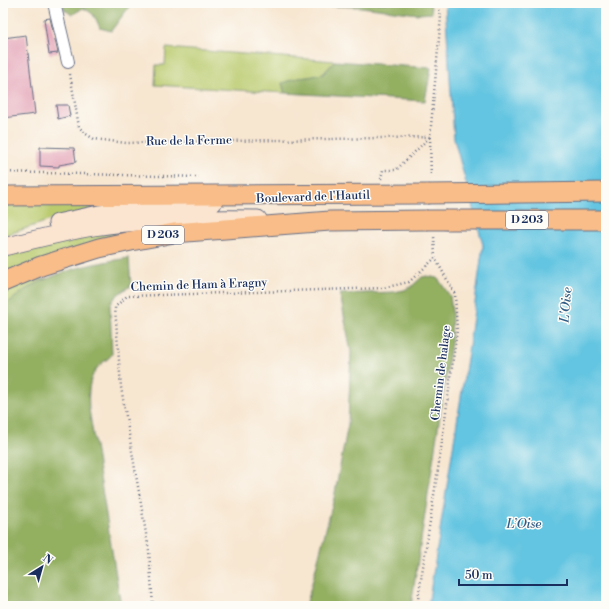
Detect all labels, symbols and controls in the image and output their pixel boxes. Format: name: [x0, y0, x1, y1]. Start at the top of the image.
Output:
street label: Rue de la Ferme: [146, 133, 232, 149]
street label: Boulevard de l'Hautil: [255, 188, 371, 207]
road number: D 203: [506, 211, 548, 229]
road number: D 203: [142, 226, 184, 244]
street label: Chemin de Ham à Eragny: [130, 275, 268, 295]
water label: L'Oise: [556, 287, 576, 324]
street label: Chemin de halage: [428, 324, 454, 422]
water label: L’Oise: [506, 516, 541, 532]
north arrow: [22, 547, 62, 587]
text: N: [40, 552, 55, 568]
scale bar: [459, 561, 567, 587]
text: 50 m: [465, 568, 493, 583]

